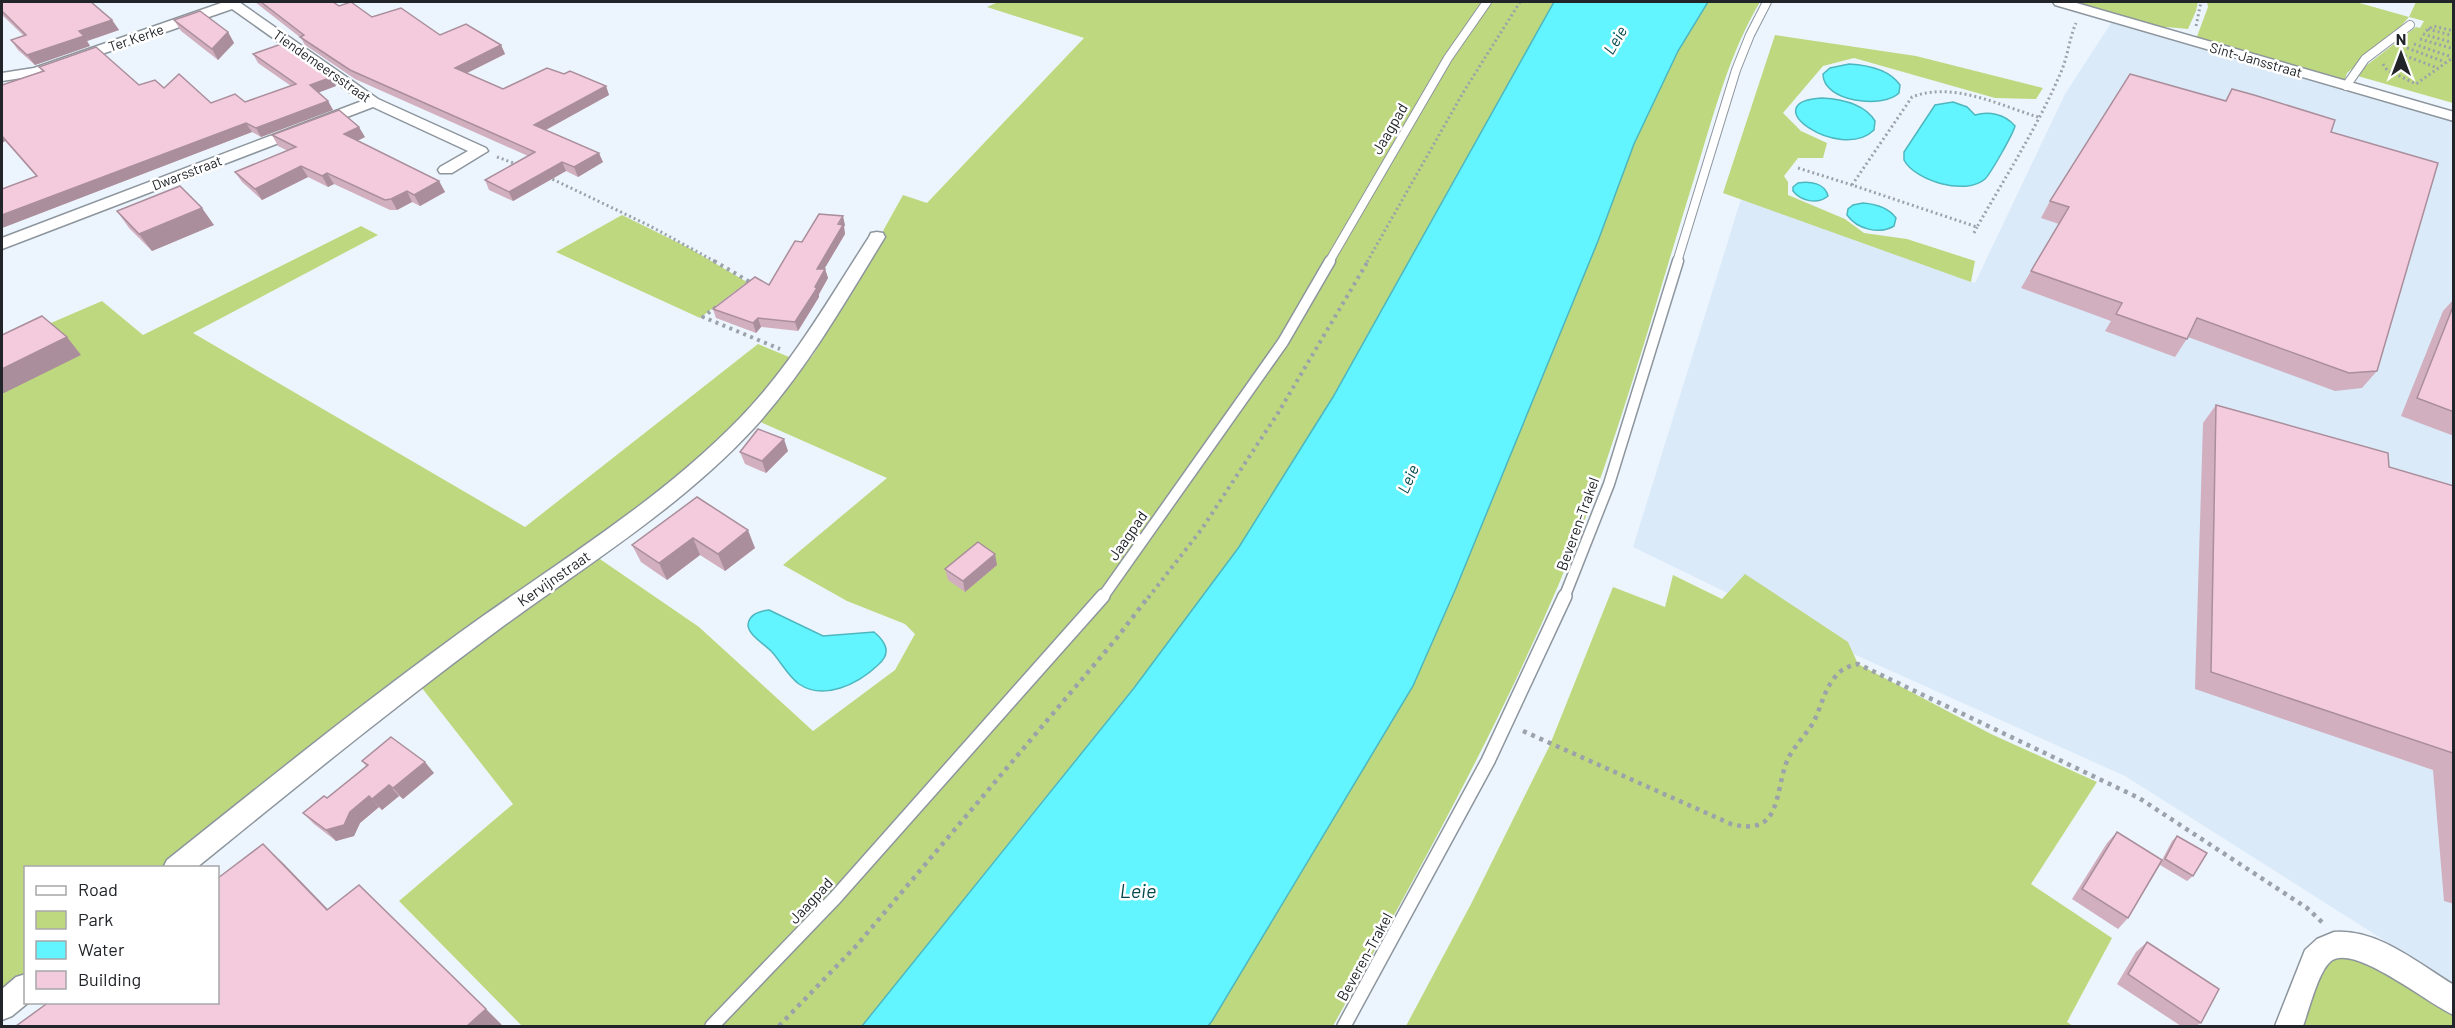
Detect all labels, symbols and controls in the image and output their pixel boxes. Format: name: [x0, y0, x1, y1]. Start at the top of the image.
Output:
street label: Ter Kerke: [106, 20, 166, 55]
water label: Leie: [1599, 22, 1630, 57]
north arrow: [2371, 24, 2431, 84]
street label: Tiendemeersstraat: [270, 25, 375, 106]
text: N: [2396, 29, 2406, 48]
street label: Sint-Jansstraat: [2208, 38, 2304, 81]
street label: Jaagpad: [1367, 100, 1411, 157]
street label: Dwarsstraat: [149, 151, 224, 194]
water label: Leie: [1393, 462, 1422, 496]
street label: Beveren-Trakel: [1552, 475, 1602, 573]
street label: Jaagpad: [1104, 507, 1151, 564]
street label: Kervijnstraat: [514, 547, 593, 610]
legend: [24, 866, 219, 1004]
street label: Jaagpad: [785, 874, 836, 927]
text: Road: [78, 878, 118, 900]
water label: Leie: [1120, 878, 1156, 902]
text: Park: [78, 908, 113, 930]
street label: Beveren-Trakel: [1332, 909, 1396, 1004]
text: Water: [78, 938, 125, 960]
text: Building: [78, 968, 141, 990]

